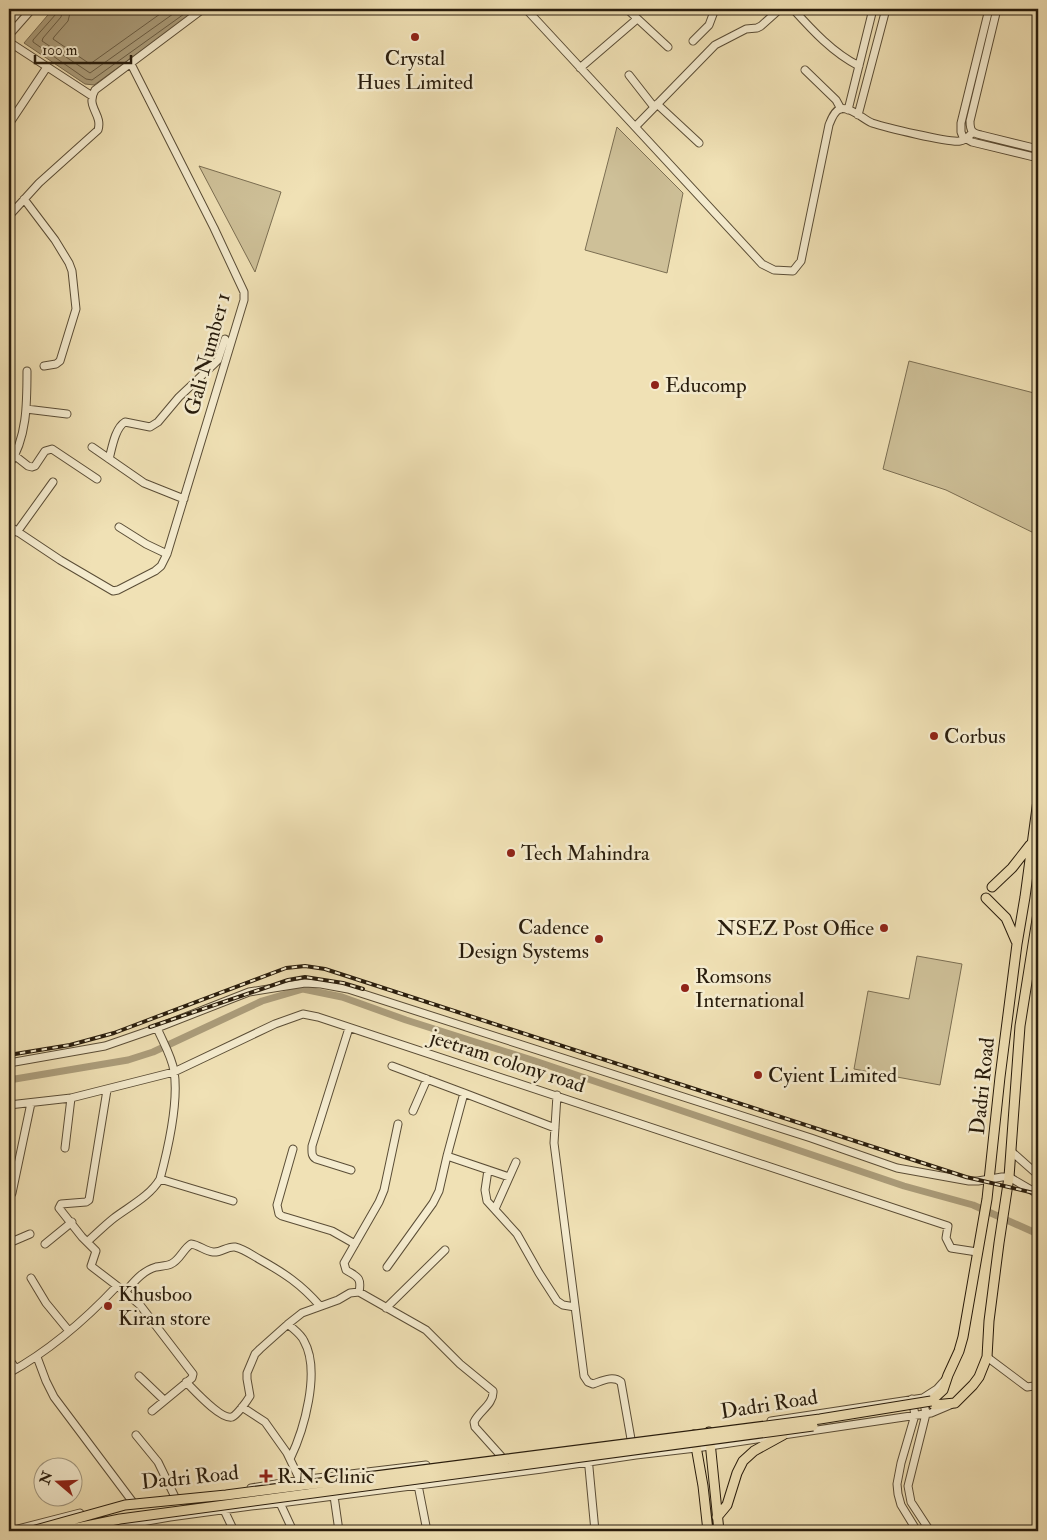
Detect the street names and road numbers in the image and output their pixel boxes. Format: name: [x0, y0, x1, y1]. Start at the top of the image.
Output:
street label: Gali Number 1: [178, 290, 237, 418]
street label: jeetram colony road: [423, 1022, 589, 1099]
street label: Dadri Road: [964, 1035, 1001, 1136]
street label: Dadri Road: [719, 1383, 820, 1425]
street label: Dadri Road: [140, 1459, 241, 1496]

